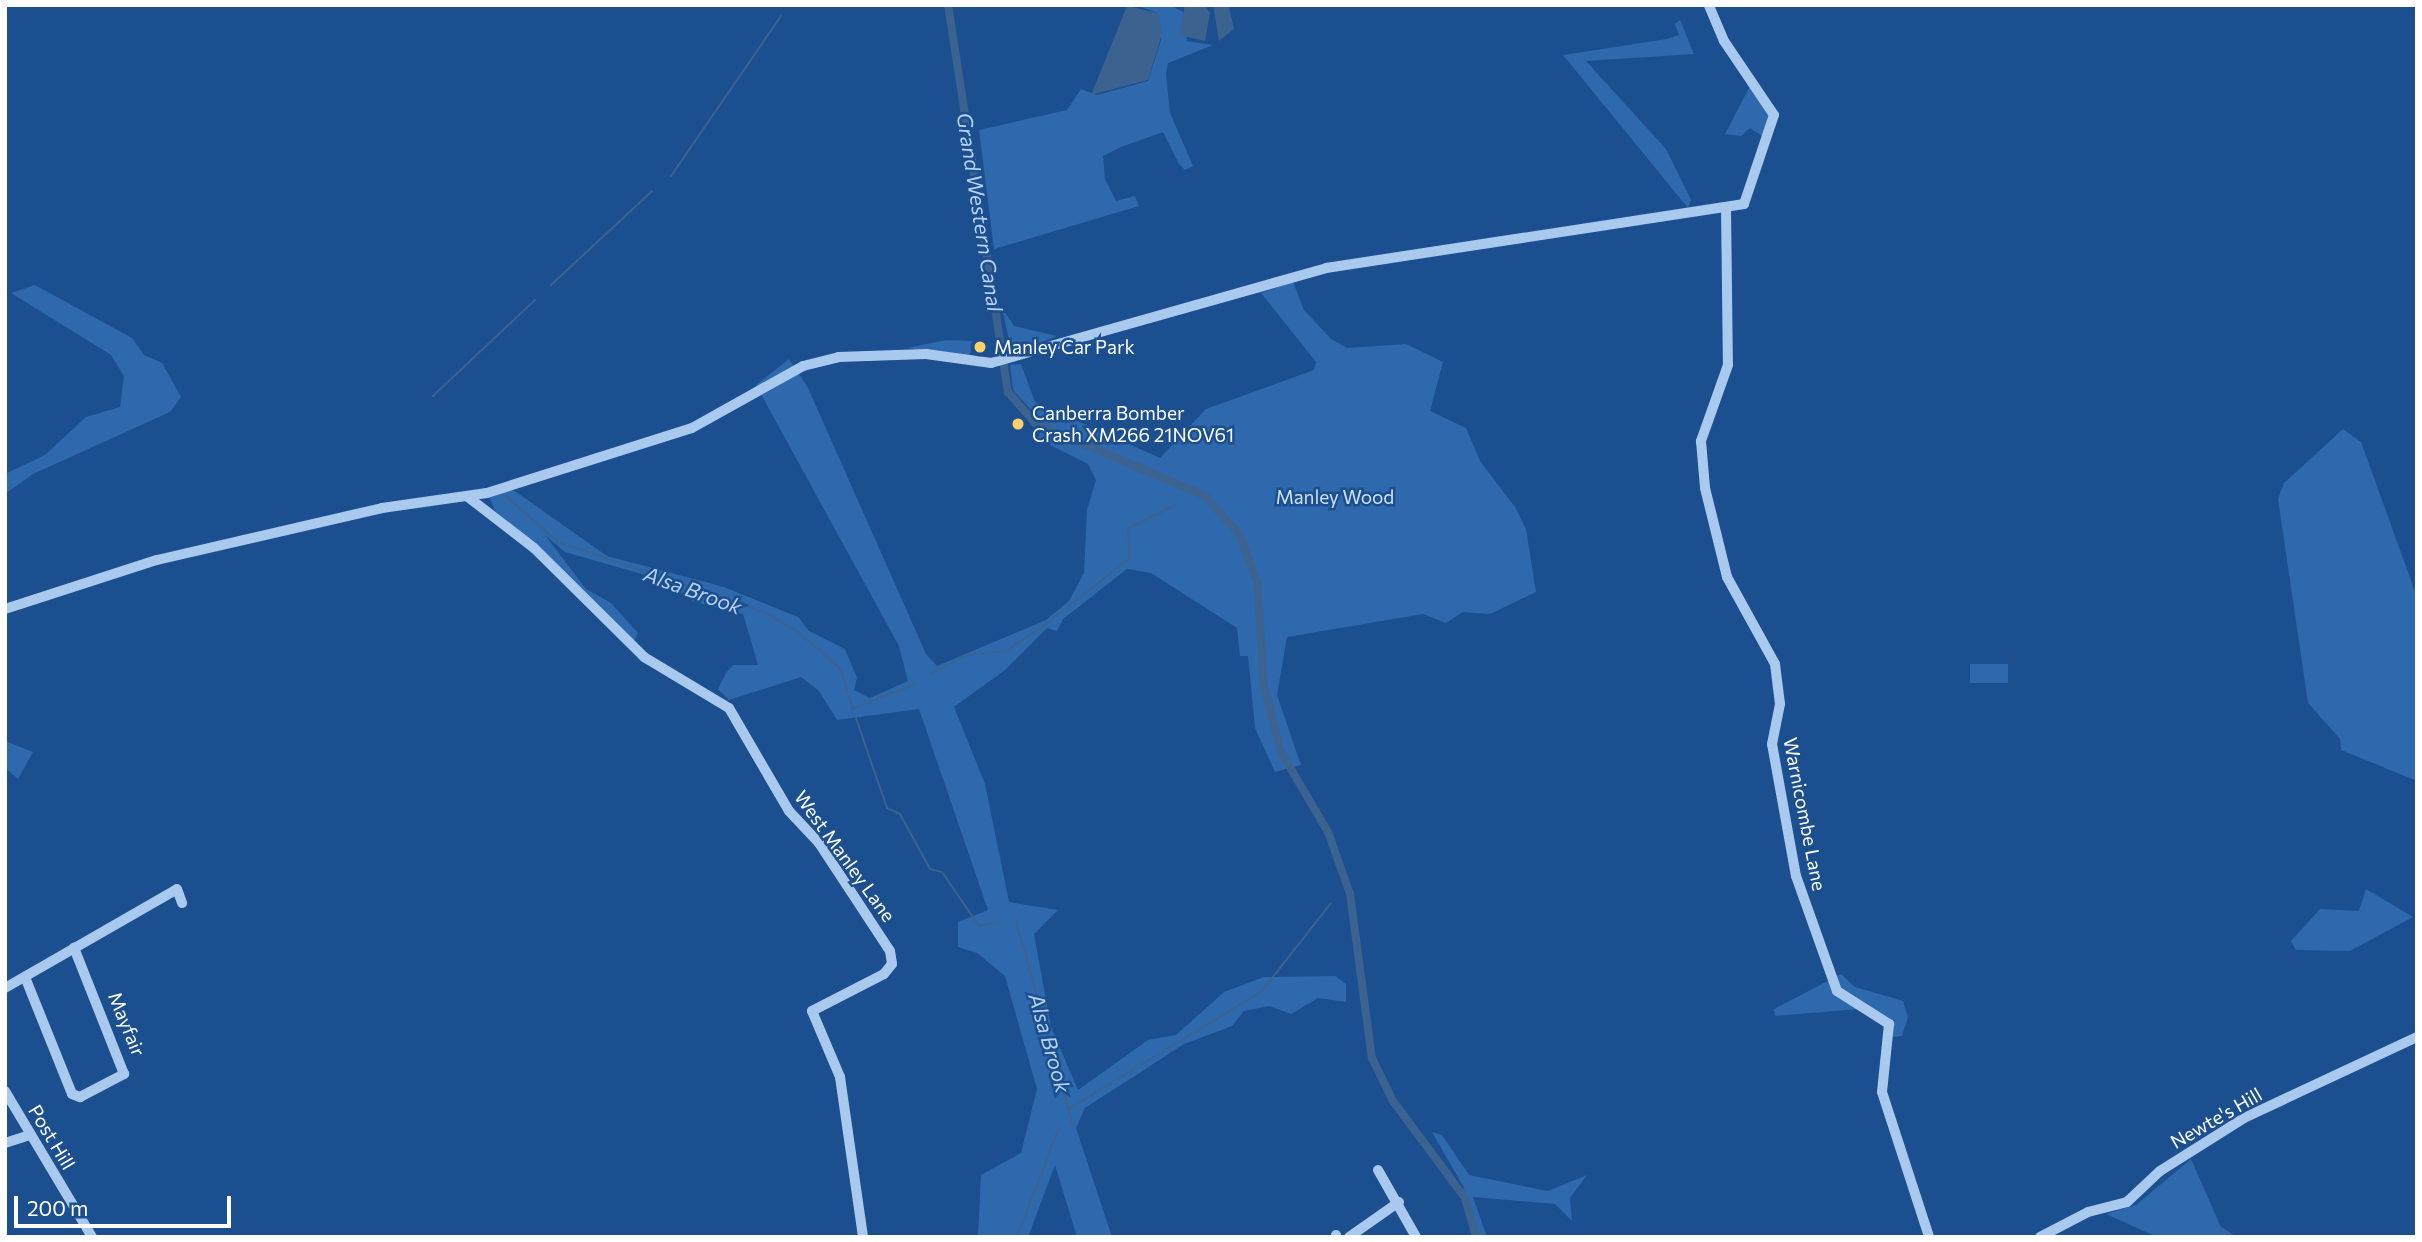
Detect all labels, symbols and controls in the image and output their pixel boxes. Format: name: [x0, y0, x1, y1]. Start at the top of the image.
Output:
water label: Grand Western Canal: [952, 111, 1008, 313]
place label: Manley Car Park: [994, 336, 1135, 358]
marker: Manley Car Park: [972, 339, 988, 355]
place label: Canberra Bomber Crash XM266 21NOV61: [1032, 402, 1234, 446]
marker: Canberra Bomber Crash XM266 21NOV61: [1010, 416, 1026, 432]
park label: Manley Wood: [1276, 486, 1394, 508]
water label: Alsa Brook: [641, 561, 745, 619]
street label: Warnicombe Lane: [1779, 735, 1831, 893]
street label: West Manley Lane: [790, 786, 900, 926]
street label: Mayfair: [104, 989, 150, 1059]
water label: Alsa Brook: [1024, 990, 1076, 1096]
street label: Newte's Hill: [2166, 1083, 2266, 1153]
street label: Post Hill: [24, 1100, 80, 1174]
scale bar: [18, 1182, 234, 1226]
text: 200 m: [27, 1195, 88, 1220]

